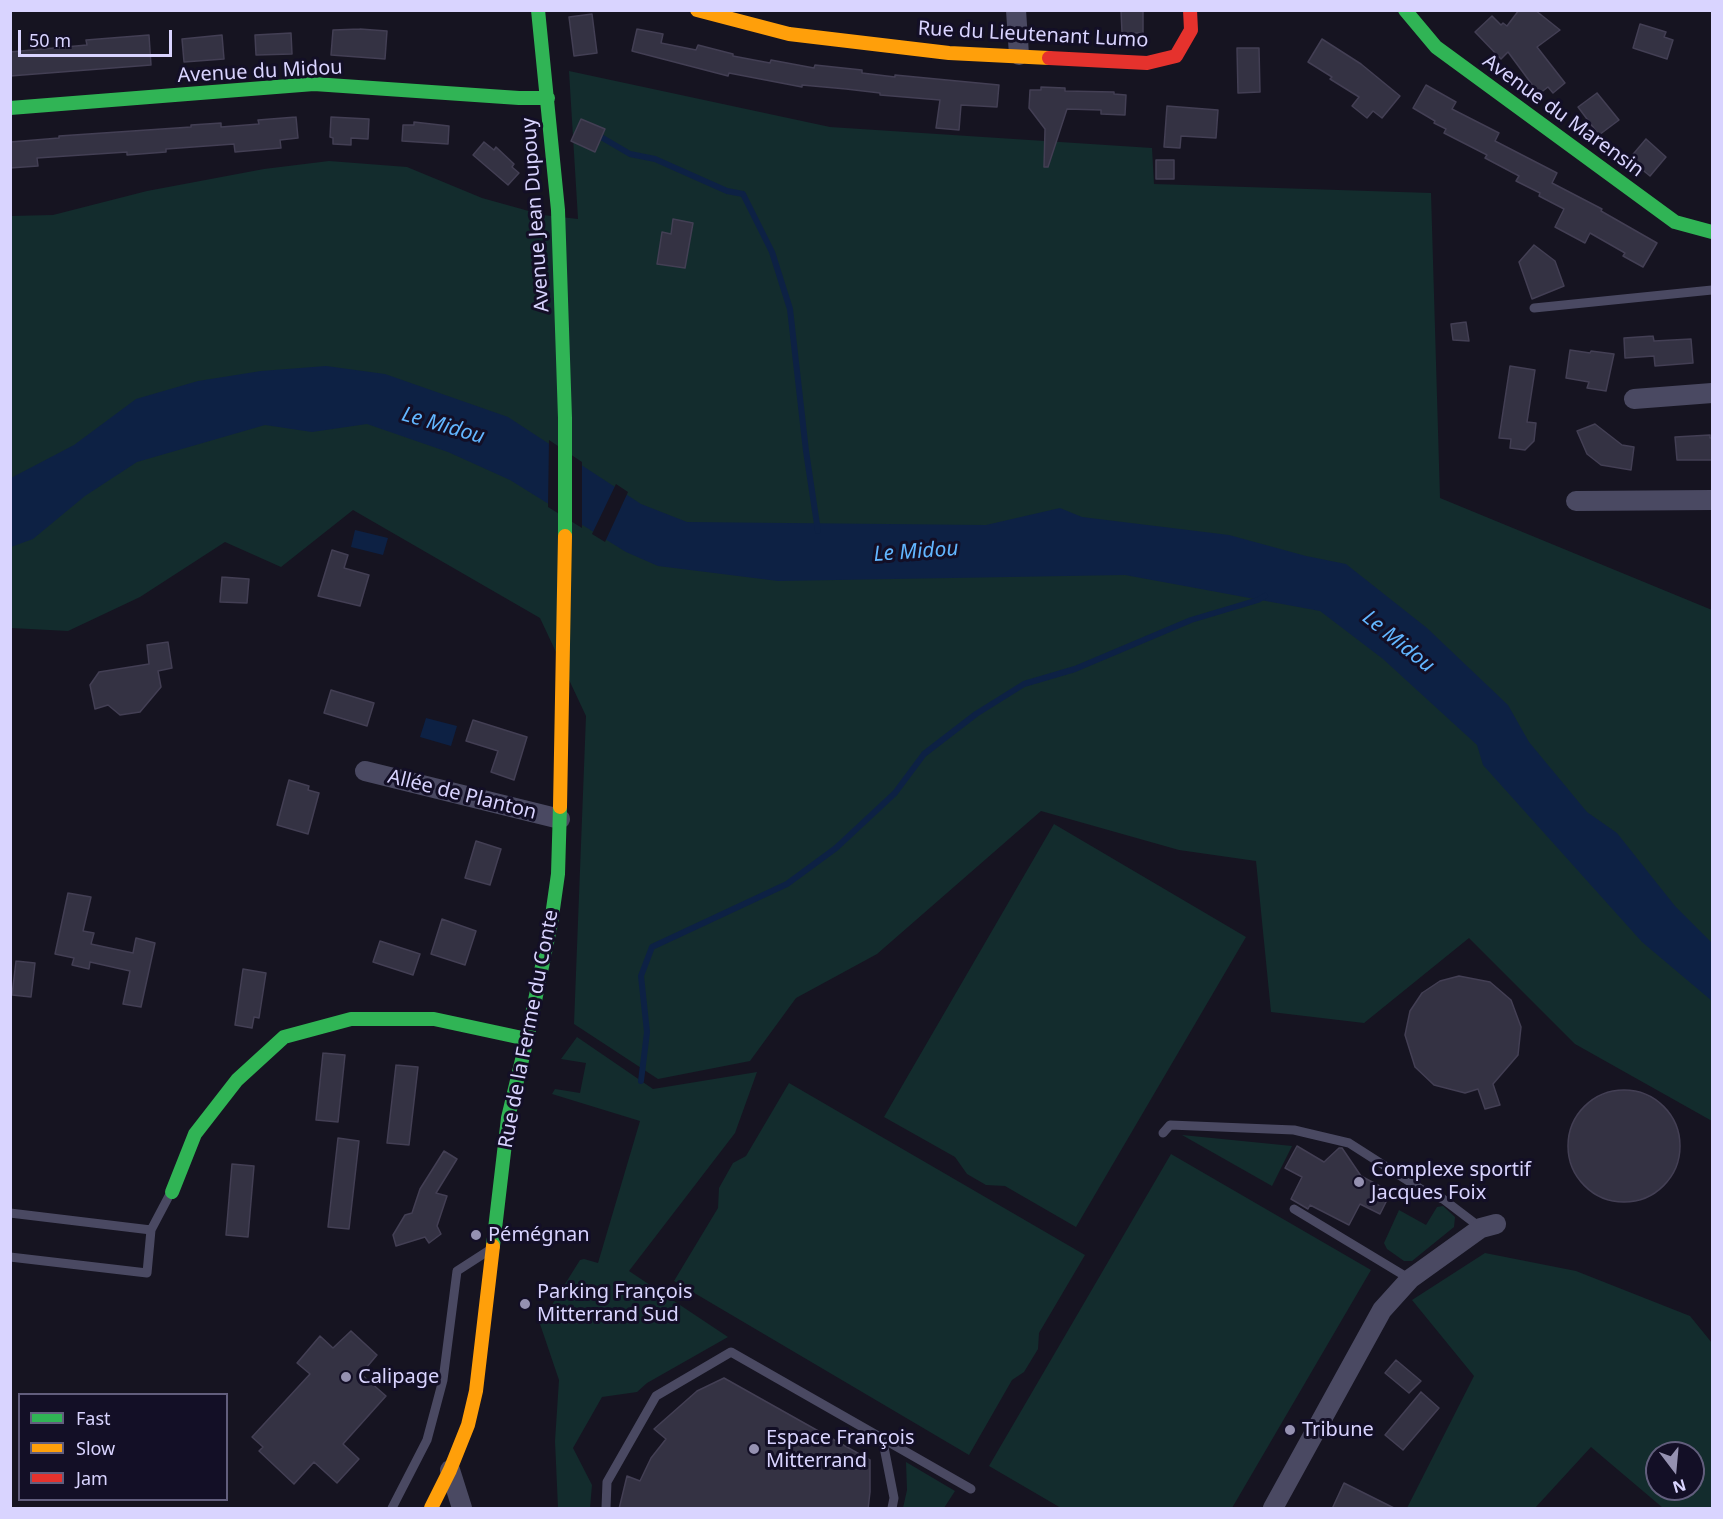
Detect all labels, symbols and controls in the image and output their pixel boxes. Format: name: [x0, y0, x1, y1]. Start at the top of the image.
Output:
street label: Rue du Lieutenant Lumo: [917, 17, 1149, 53]
scale bar: [21, 18, 176, 56]
text: 50 m: [29, 28, 71, 52]
street label: Avenue du Marensin: [1478, 50, 1648, 182]
street label: Avenue du Midou: [177, 56, 343, 88]
street label: Avenue Jean Dupouy: [517, 117, 555, 313]
water label: Le Midou: [399, 402, 487, 450]
water label: Le Midou: [873, 536, 959, 568]
water label: Le Midou: [1357, 605, 1439, 679]
street label: Allée de Planton: [385, 765, 539, 825]
street label: Rue de la Ferme du Conte: [494, 908, 564, 1150]
place label: Complexe sportif Jacques Foix: [1371, 1158, 1531, 1205]
marker: Complexe sportif Jacques Foix: [1352, 1175, 1366, 1189]
place label: Pémégnan: [488, 1223, 590, 1247]
marker: Pémégnan: [469, 1228, 483, 1242]
place label: Parking François Mitterrand Sud: [537, 1280, 693, 1327]
marker: Parking François Mitterrand Sud: [518, 1297, 532, 1311]
place label: Calipage: [358, 1365, 439, 1389]
marker: Calipage: [339, 1370, 353, 1384]
legend: [18, 1393, 228, 1501]
text: Fast: [76, 1406, 111, 1430]
place label: Tribune: [1302, 1418, 1374, 1442]
marker: Tribune: [1283, 1423, 1297, 1437]
place label: Espace François Mitterrand: [766, 1426, 915, 1473]
text: Slow: [76, 1436, 115, 1460]
north arrow: [1645, 1441, 1705, 1501]
marker: Espace François Mitterrand: [747, 1442, 761, 1456]
text: Jam: [76, 1466, 108, 1490]
text: N: [1670, 1474, 1689, 1499]

